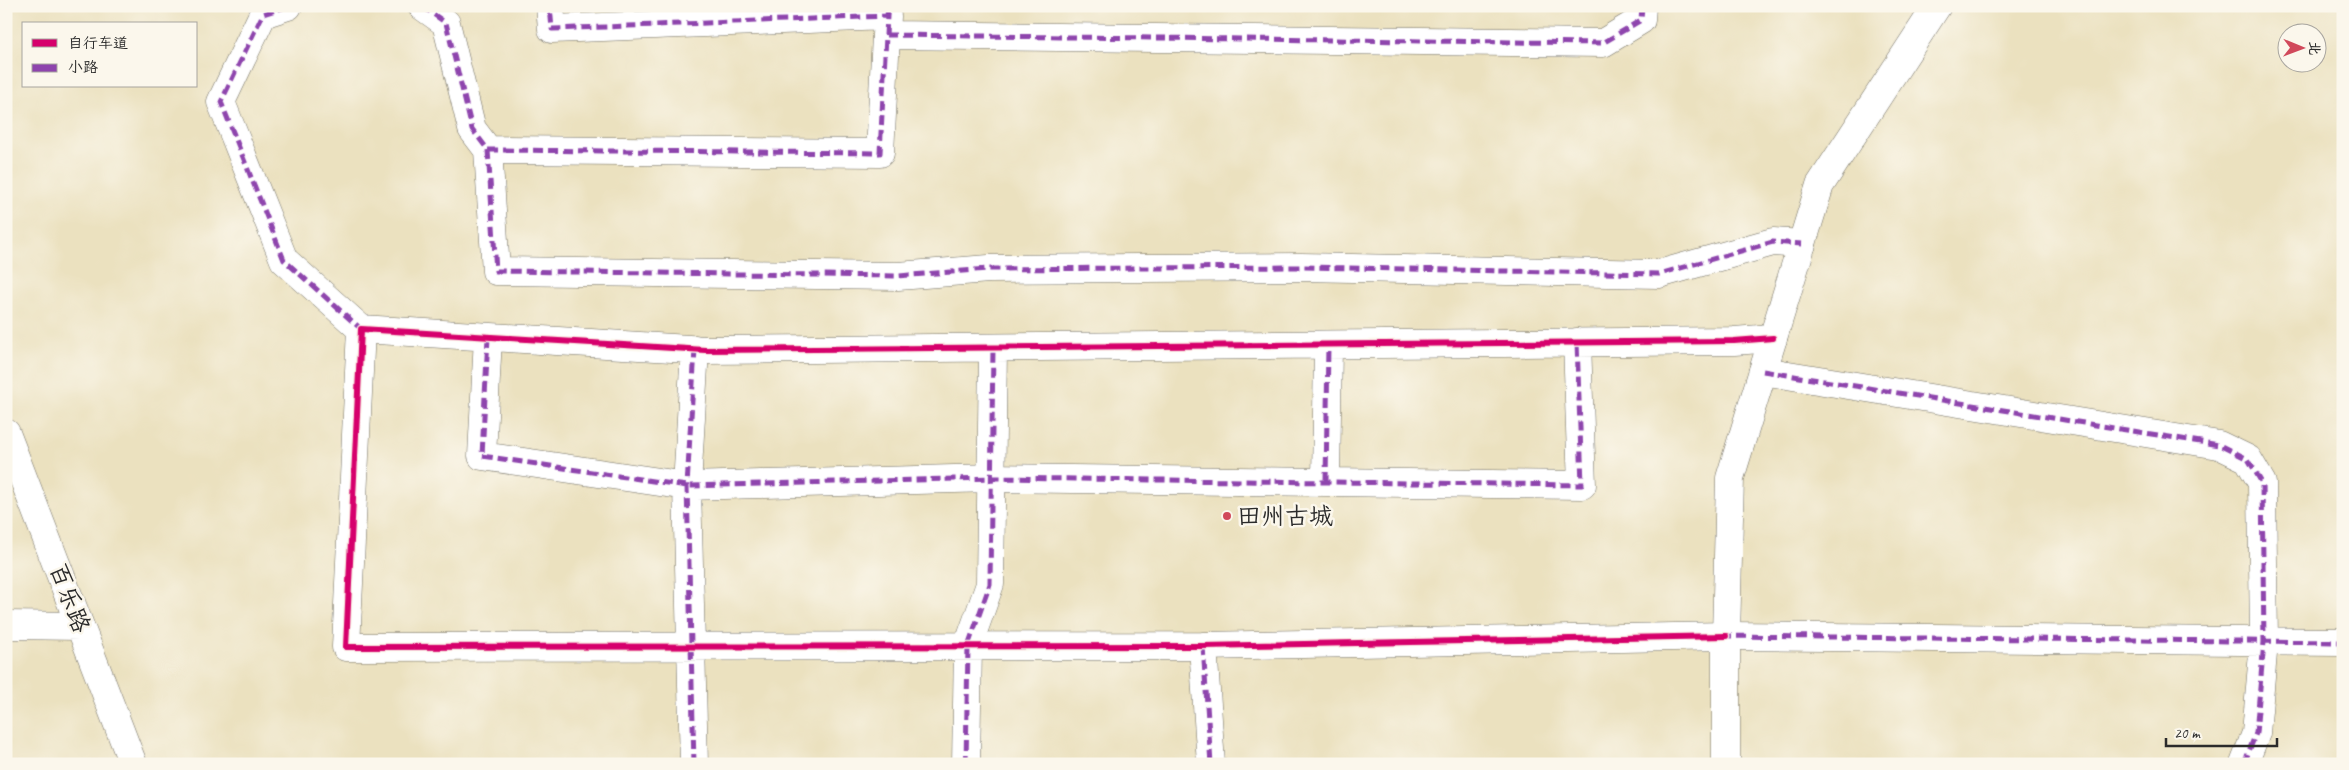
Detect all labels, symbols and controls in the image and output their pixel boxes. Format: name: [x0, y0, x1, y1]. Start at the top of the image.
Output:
legend: [22, 22, 198, 88]
north arrow: [2276, 22, 2326, 72]
text: 自行车道: [68, 34, 128, 53]
text: 北: [2306, 41, 2323, 55]
text: 小路: [68, 58, 98, 77]
place label: 田州古城: [1237, 501, 1333, 531]
marker: 田州古城: [1221, 510, 1233, 522]
street label: 百乐路: [43, 559, 97, 637]
scale bar: [2166, 715, 2278, 747]
text: 20 m: [2174, 724, 2201, 743]

